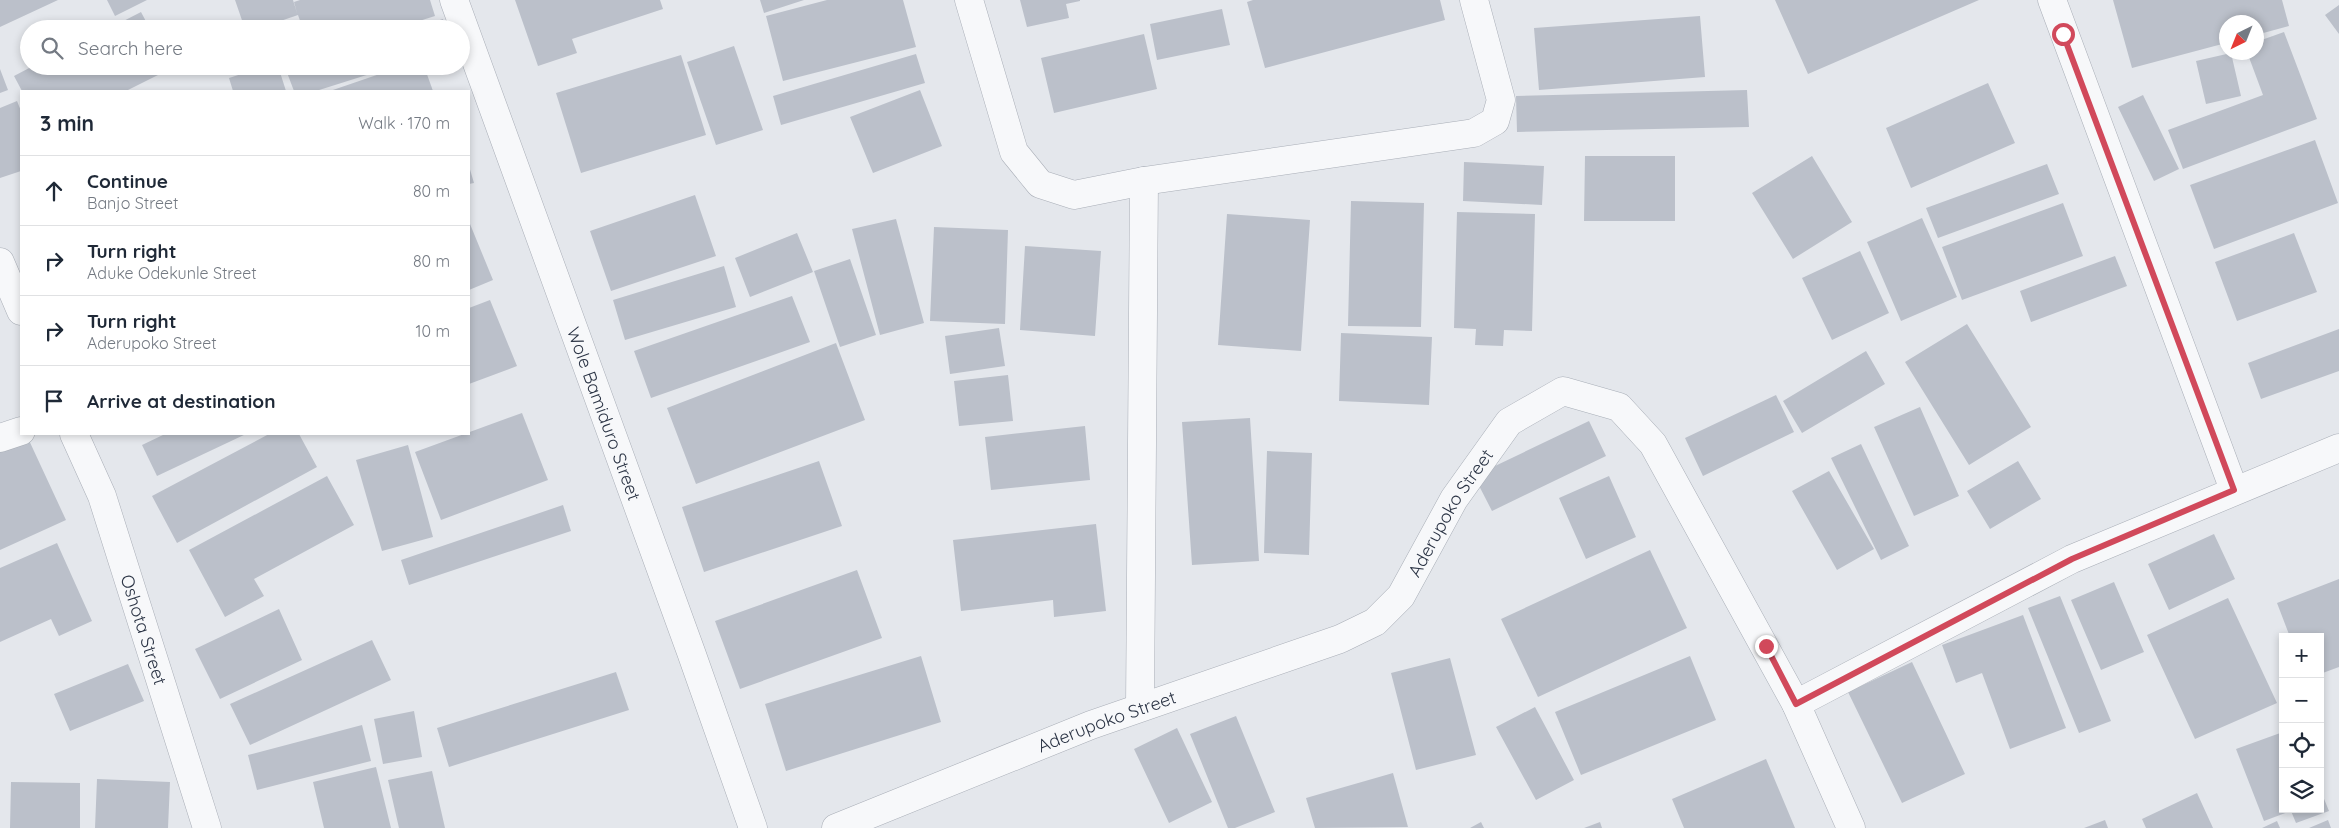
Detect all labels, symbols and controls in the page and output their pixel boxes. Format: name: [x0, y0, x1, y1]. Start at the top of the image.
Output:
north arrow: [2219, 15, 2264, 60]
search box: [20, 20, 470, 75]
route start: [2052, 23, 2075, 46]
icon: search: [38, 34, 66, 62]
text: Search here: [78, 36, 183, 60]
text: 3 min: [40, 110, 94, 136]
text: Walk · 170 m: [358, 113, 450, 133]
text: Continue: [87, 169, 168, 193]
icon: ahead: [40, 177, 68, 205]
text: 80 m: [413, 181, 450, 201]
text: Banjo Street: [87, 193, 178, 213]
text: Turn right: [87, 239, 176, 263]
icon: right: [40, 247, 68, 275]
text: 80 m: [413, 251, 450, 271]
text: Aduke Odekunle Street: [87, 263, 257, 283]
text: Turn right: [87, 309, 176, 333]
icon: right: [40, 317, 68, 345]
text: 10 m: [416, 321, 450, 341]
street label: Wole Bamiduro Street: [562, 324, 646, 503]
text: Aderupoko Street: [87, 333, 217, 353]
icon: arrive: [40, 387, 68, 415]
text: Arrive at destination: [87, 389, 276, 413]
street label: Aderupoko Street: [1402, 444, 1498, 581]
street label: Oshota Street: [116, 571, 172, 688]
map controls: [2279, 633, 2324, 813]
button: +: [2279, 633, 2324, 678]
route end: [1755, 635, 1778, 658]
button: −: [2279, 678, 2324, 723]
street label: Aderupoko Street: [1034, 685, 1179, 757]
button: locate: [2279, 723, 2324, 768]
button: layers: [2279, 768, 2324, 813]

